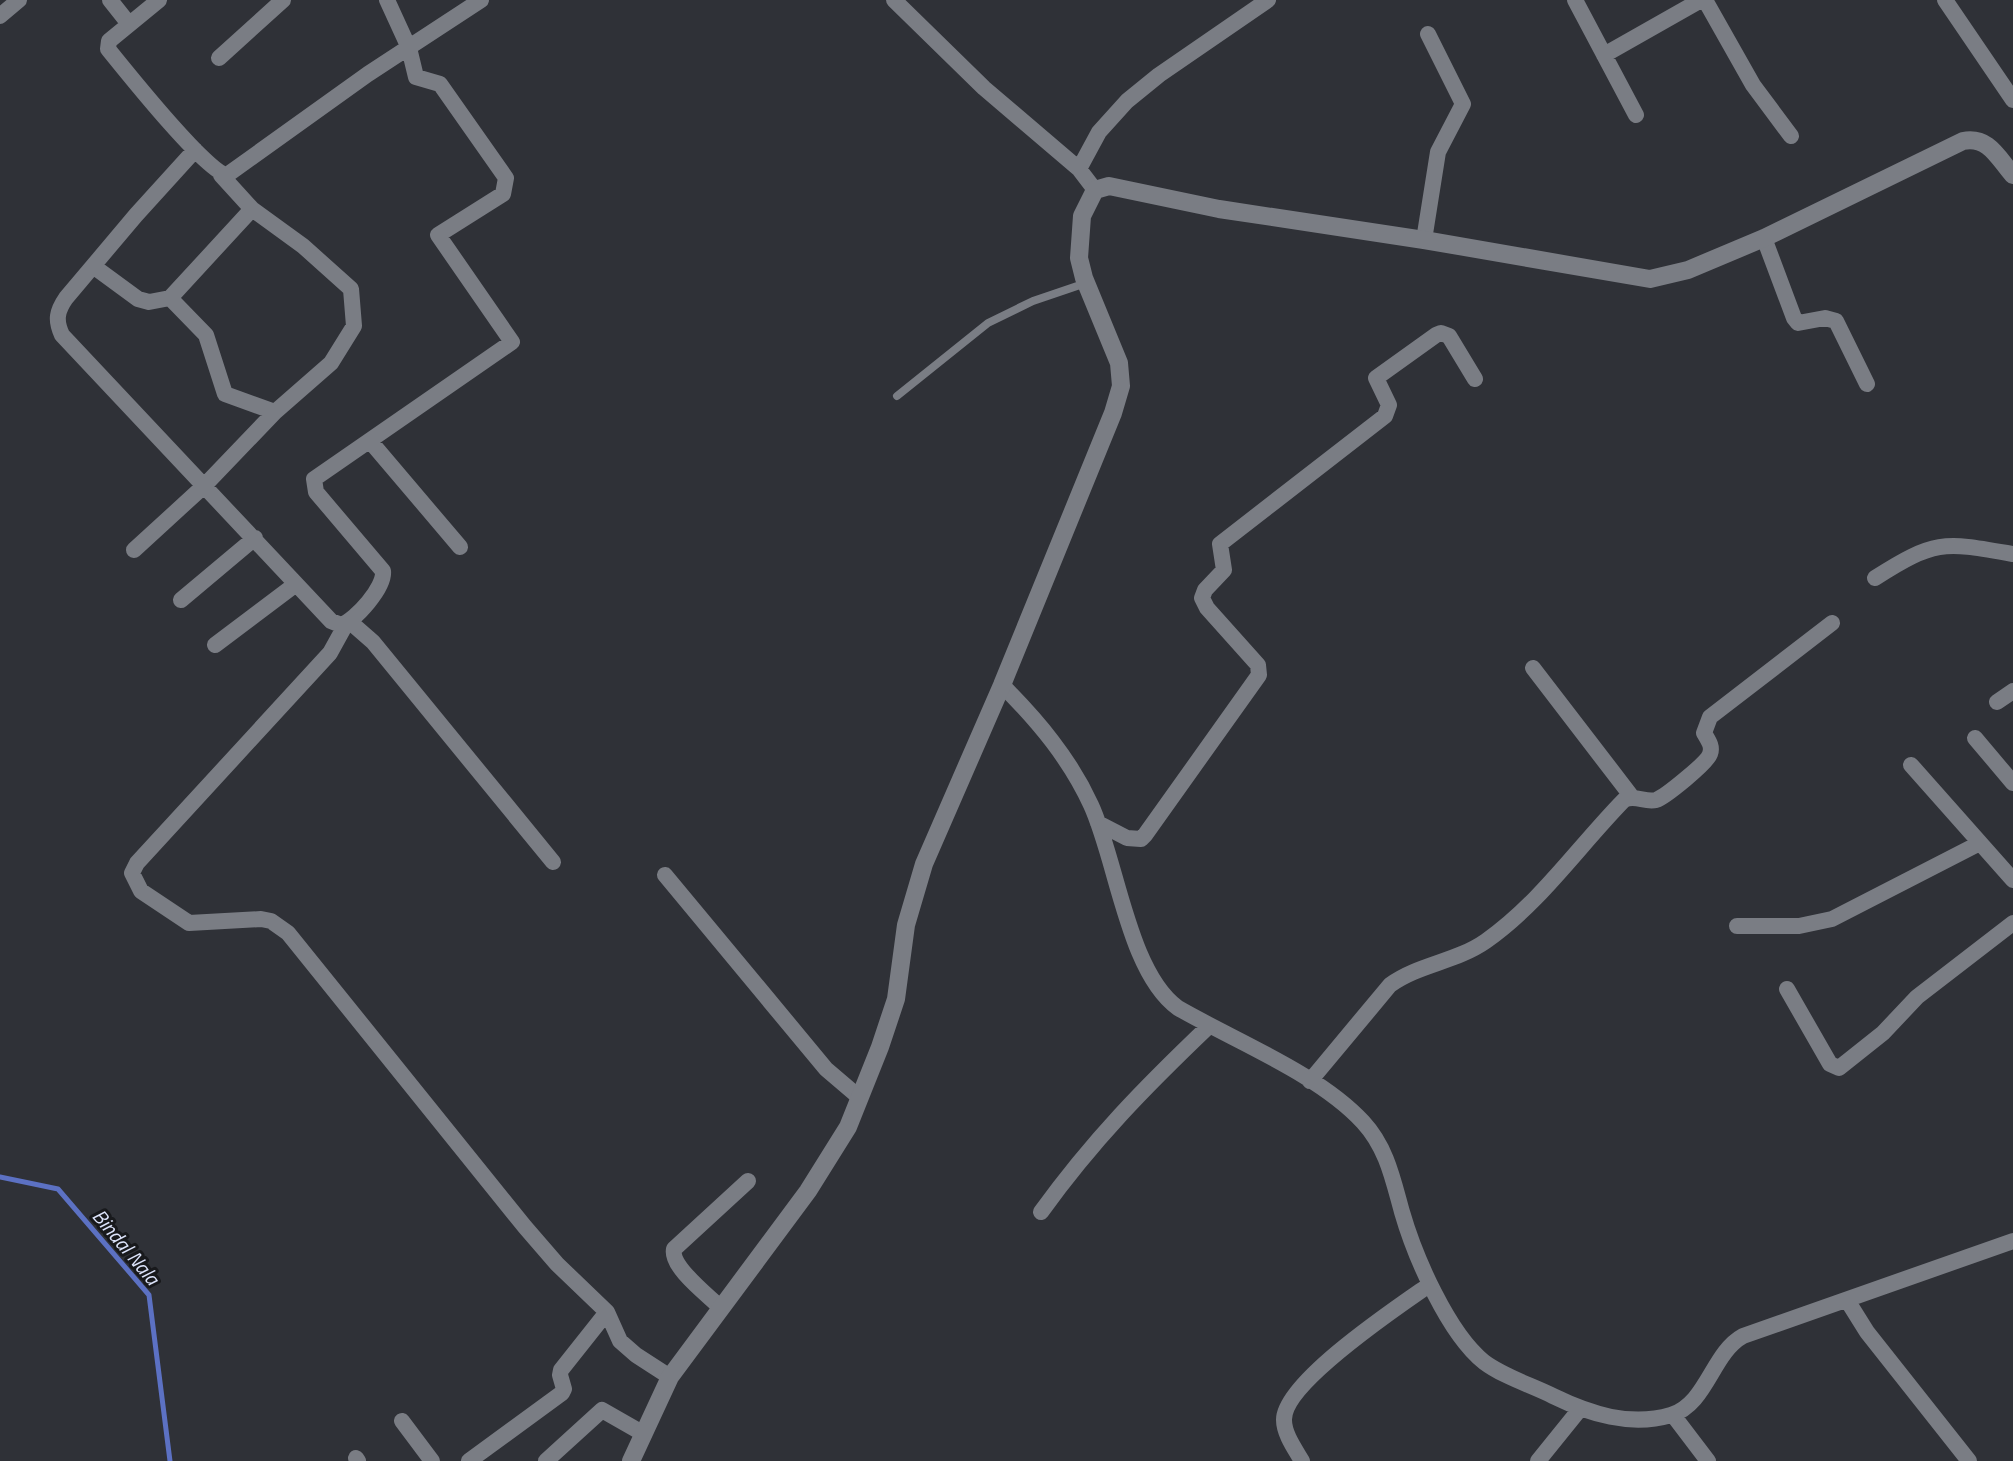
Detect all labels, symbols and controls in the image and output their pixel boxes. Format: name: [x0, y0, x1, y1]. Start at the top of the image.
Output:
water label: Bindal Nala: [85, 1202, 168, 1292]

